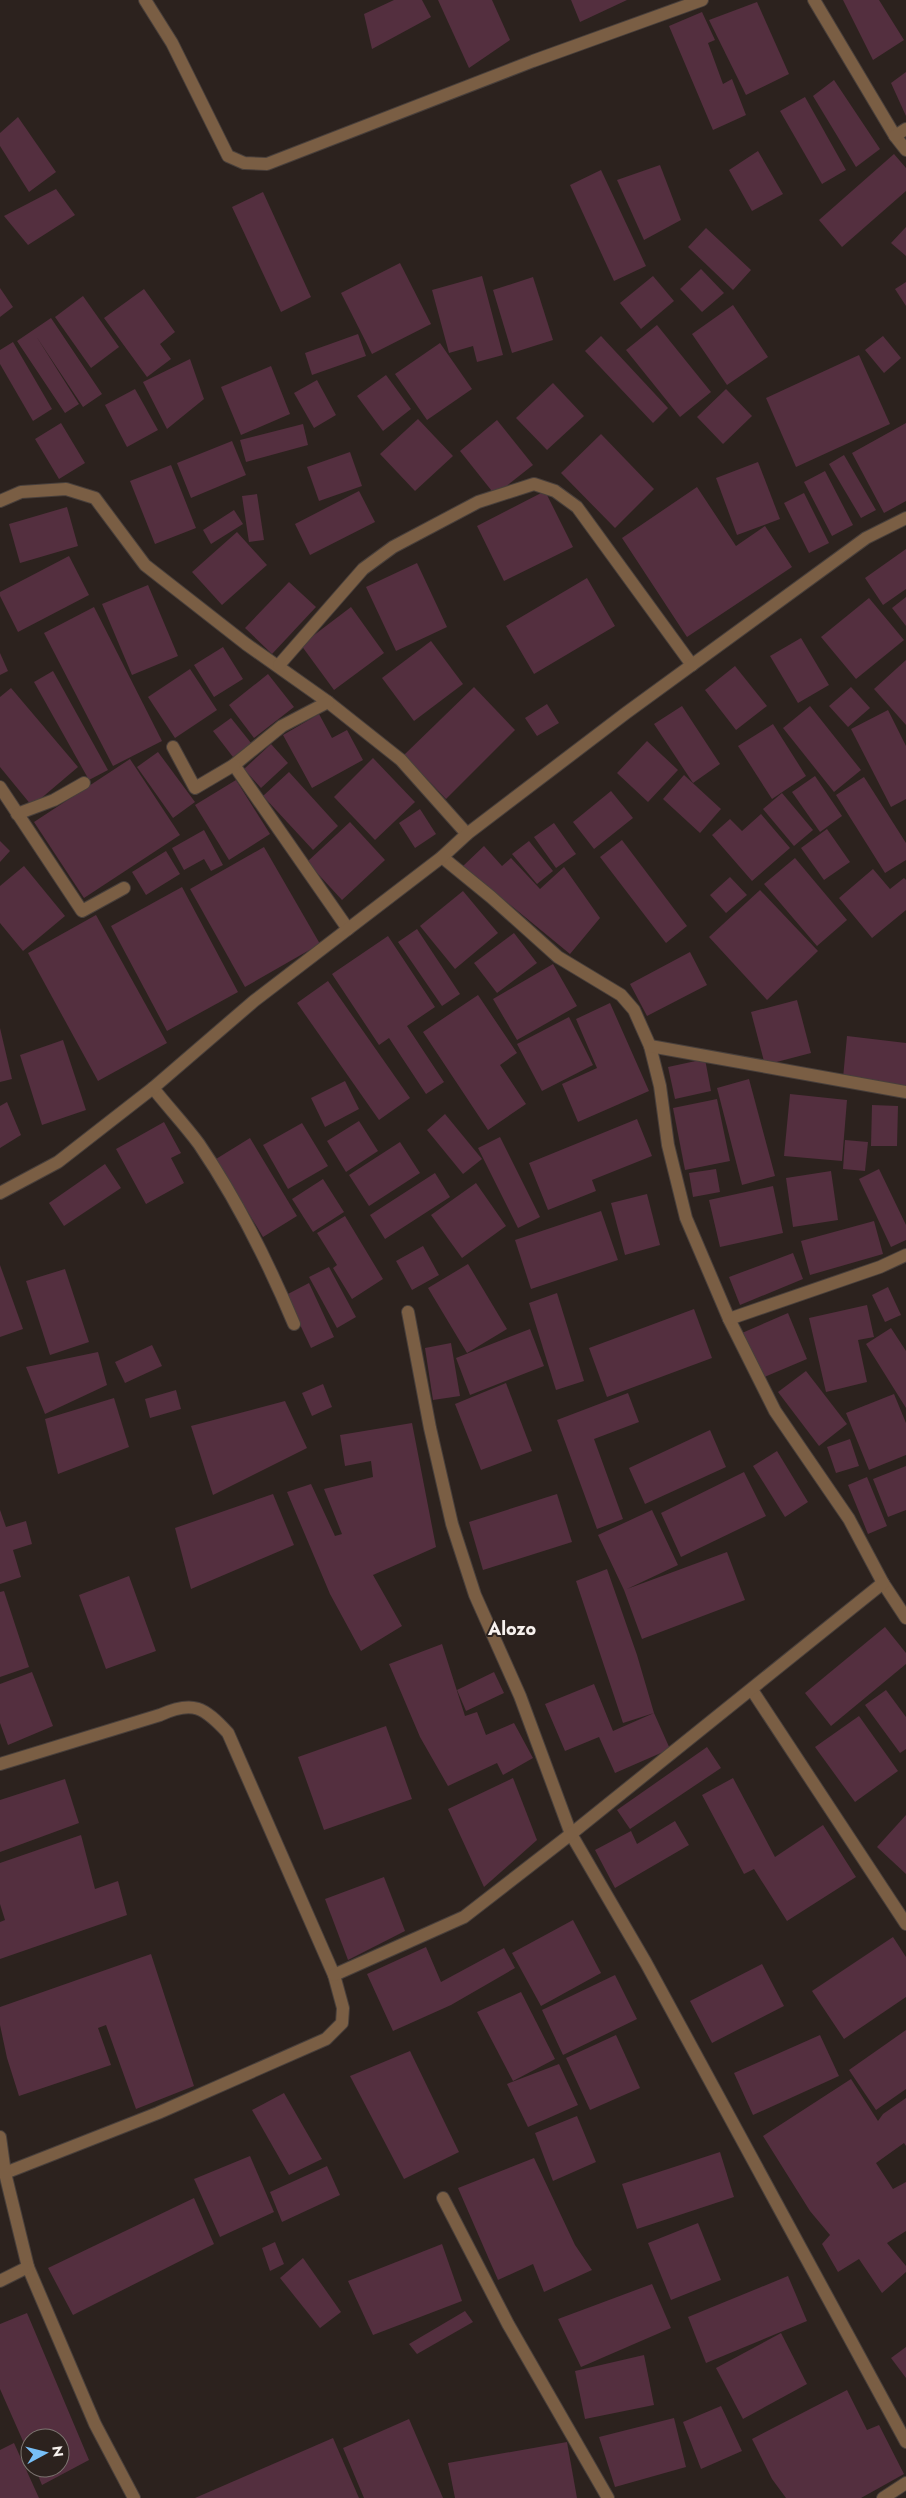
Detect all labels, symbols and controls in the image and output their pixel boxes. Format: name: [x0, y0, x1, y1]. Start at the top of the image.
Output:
district label: Alozo: [487, 1616, 536, 1642]
north arrow: [20, 2428, 70, 2478]
text: N: [47, 2445, 69, 2458]

